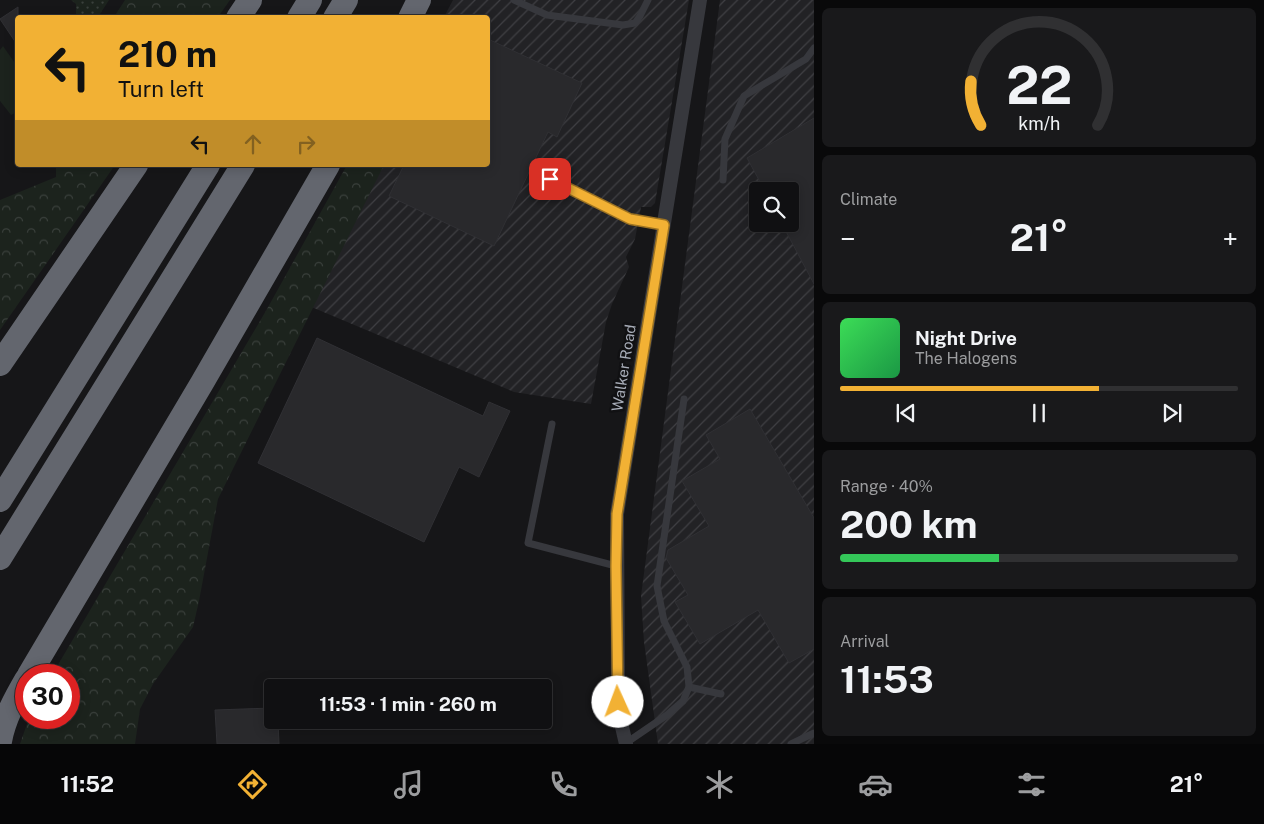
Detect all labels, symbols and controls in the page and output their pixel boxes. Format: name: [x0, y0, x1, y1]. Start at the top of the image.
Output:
text: 210 m: [118, 34, 217, 75]
icon: left: [35, 35, 100, 100]
text: 22: [1006, 55, 1072, 116]
text: Turn left: [118, 76, 204, 102]
text: km/h: [1018, 113, 1060, 134]
icon: left: [186, 130, 214, 158]
icon: ahead: [239, 130, 267, 158]
icon: right: [292, 130, 320, 158]
pin: [529, 158, 571, 200]
icon: arrive: [536, 165, 564, 193]
map controls: [749, 182, 799, 232]
button: search: [749, 182, 799, 232]
text: Climate: [840, 190, 897, 209]
text: 21°: [1010, 215, 1068, 260]
text: −: [840, 222, 856, 255]
text: +: [1222, 222, 1238, 255]
street label: Walker Road: [608, 323, 639, 413]
text: Night Drive: [915, 327, 1017, 349]
text: The Halogens: [915, 349, 1017, 368]
icon: previous: [892, 399, 920, 427]
icon: pause: [1025, 399, 1053, 427]
icon: next: [1158, 399, 1186, 427]
text: Range · 40%: [840, 477, 933, 496]
text: 200 km: [840, 502, 978, 547]
text: Arrival: [840, 632, 889, 651]
text: 11:53: [840, 657, 934, 702]
speed limit sign: 30: [15, 664, 80, 729]
position arrow: [591, 675, 643, 727]
text: 11:53 · 1 min · 260 m: [319, 693, 497, 715]
icon: directions: [235, 767, 270, 802]
icon: music: [391, 767, 426, 802]
icon: phone: [546, 767, 581, 802]
icon: climate: [702, 767, 737, 802]
icon: car: [858, 767, 893, 802]
icon: filters: [1014, 767, 1049, 802]
text: 11:52: [60, 771, 114, 797]
text: 21°: [1170, 771, 1204, 797]

